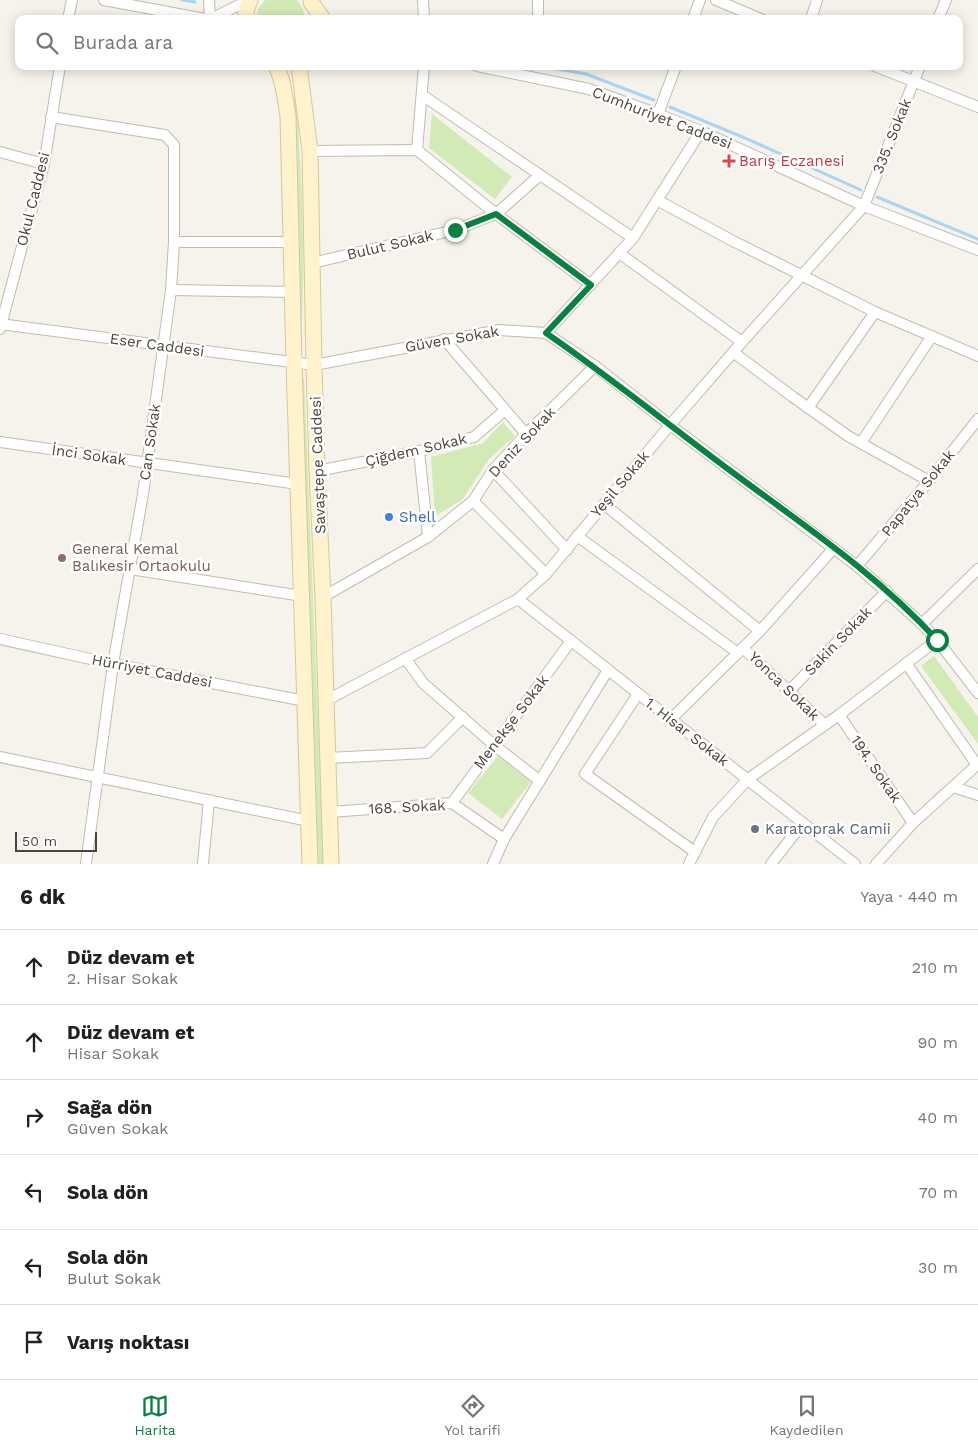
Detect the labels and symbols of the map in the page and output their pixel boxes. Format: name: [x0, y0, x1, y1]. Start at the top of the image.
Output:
street label: Cumhuriyet Caddesi: [590, 83, 734, 153]
street label: 335. Sokak: [869, 95, 915, 176]
street label: Okul Caddesi: [13, 150, 53, 248]
place label: Barış Eczanesi: [739, 152, 844, 170]
marker: Barış Eczanesi: [723, 155, 735, 167]
route end: [444, 219, 467, 242]
street label: Bulut Sokak: [345, 226, 436, 264]
street label: Güven Sokak: [404, 322, 501, 356]
street label: Eser Caddesi: [109, 329, 205, 361]
street label: Savaştepe Caddesi: [307, 396, 329, 534]
street label: Can Sokak: [136, 402, 164, 481]
street label: Deniz Sokak: [485, 403, 560, 481]
street label: Çiğdem Sokak: [363, 429, 469, 470]
street label: İnci Sokak: [51, 441, 128, 469]
street label: Papatya Sokak: [878, 446, 959, 540]
street label: Yeşil Sokak: [587, 447, 653, 521]
place label: Shell: [399, 508, 436, 526]
marker: Shell: [383, 511, 395, 523]
place label: General Kemal Balıkesir Ortaokulu: [72, 540, 211, 575]
marker: General Kemal Balıkesir Ortaokulu: [56, 552, 68, 564]
street label: Sakin Sokak: [801, 602, 876, 679]
route start: [926, 629, 949, 652]
street label: Yonca Sokak: [745, 648, 823, 725]
street label: Hürriyet Caddesi: [90, 651, 214, 691]
street label: Menekşe Sokak: [470, 671, 553, 773]
street label: 1. Hisar Sokak: [642, 694, 733, 771]
street label: 194. Sokak: [847, 732, 905, 806]
street label: 168. Sokak: [368, 796, 447, 818]
place label: Karatoprak Camii: [765, 820, 891, 838]
marker: Karatoprak Camii: [749, 823, 761, 835]
scale bar: [15, 829, 98, 852]

